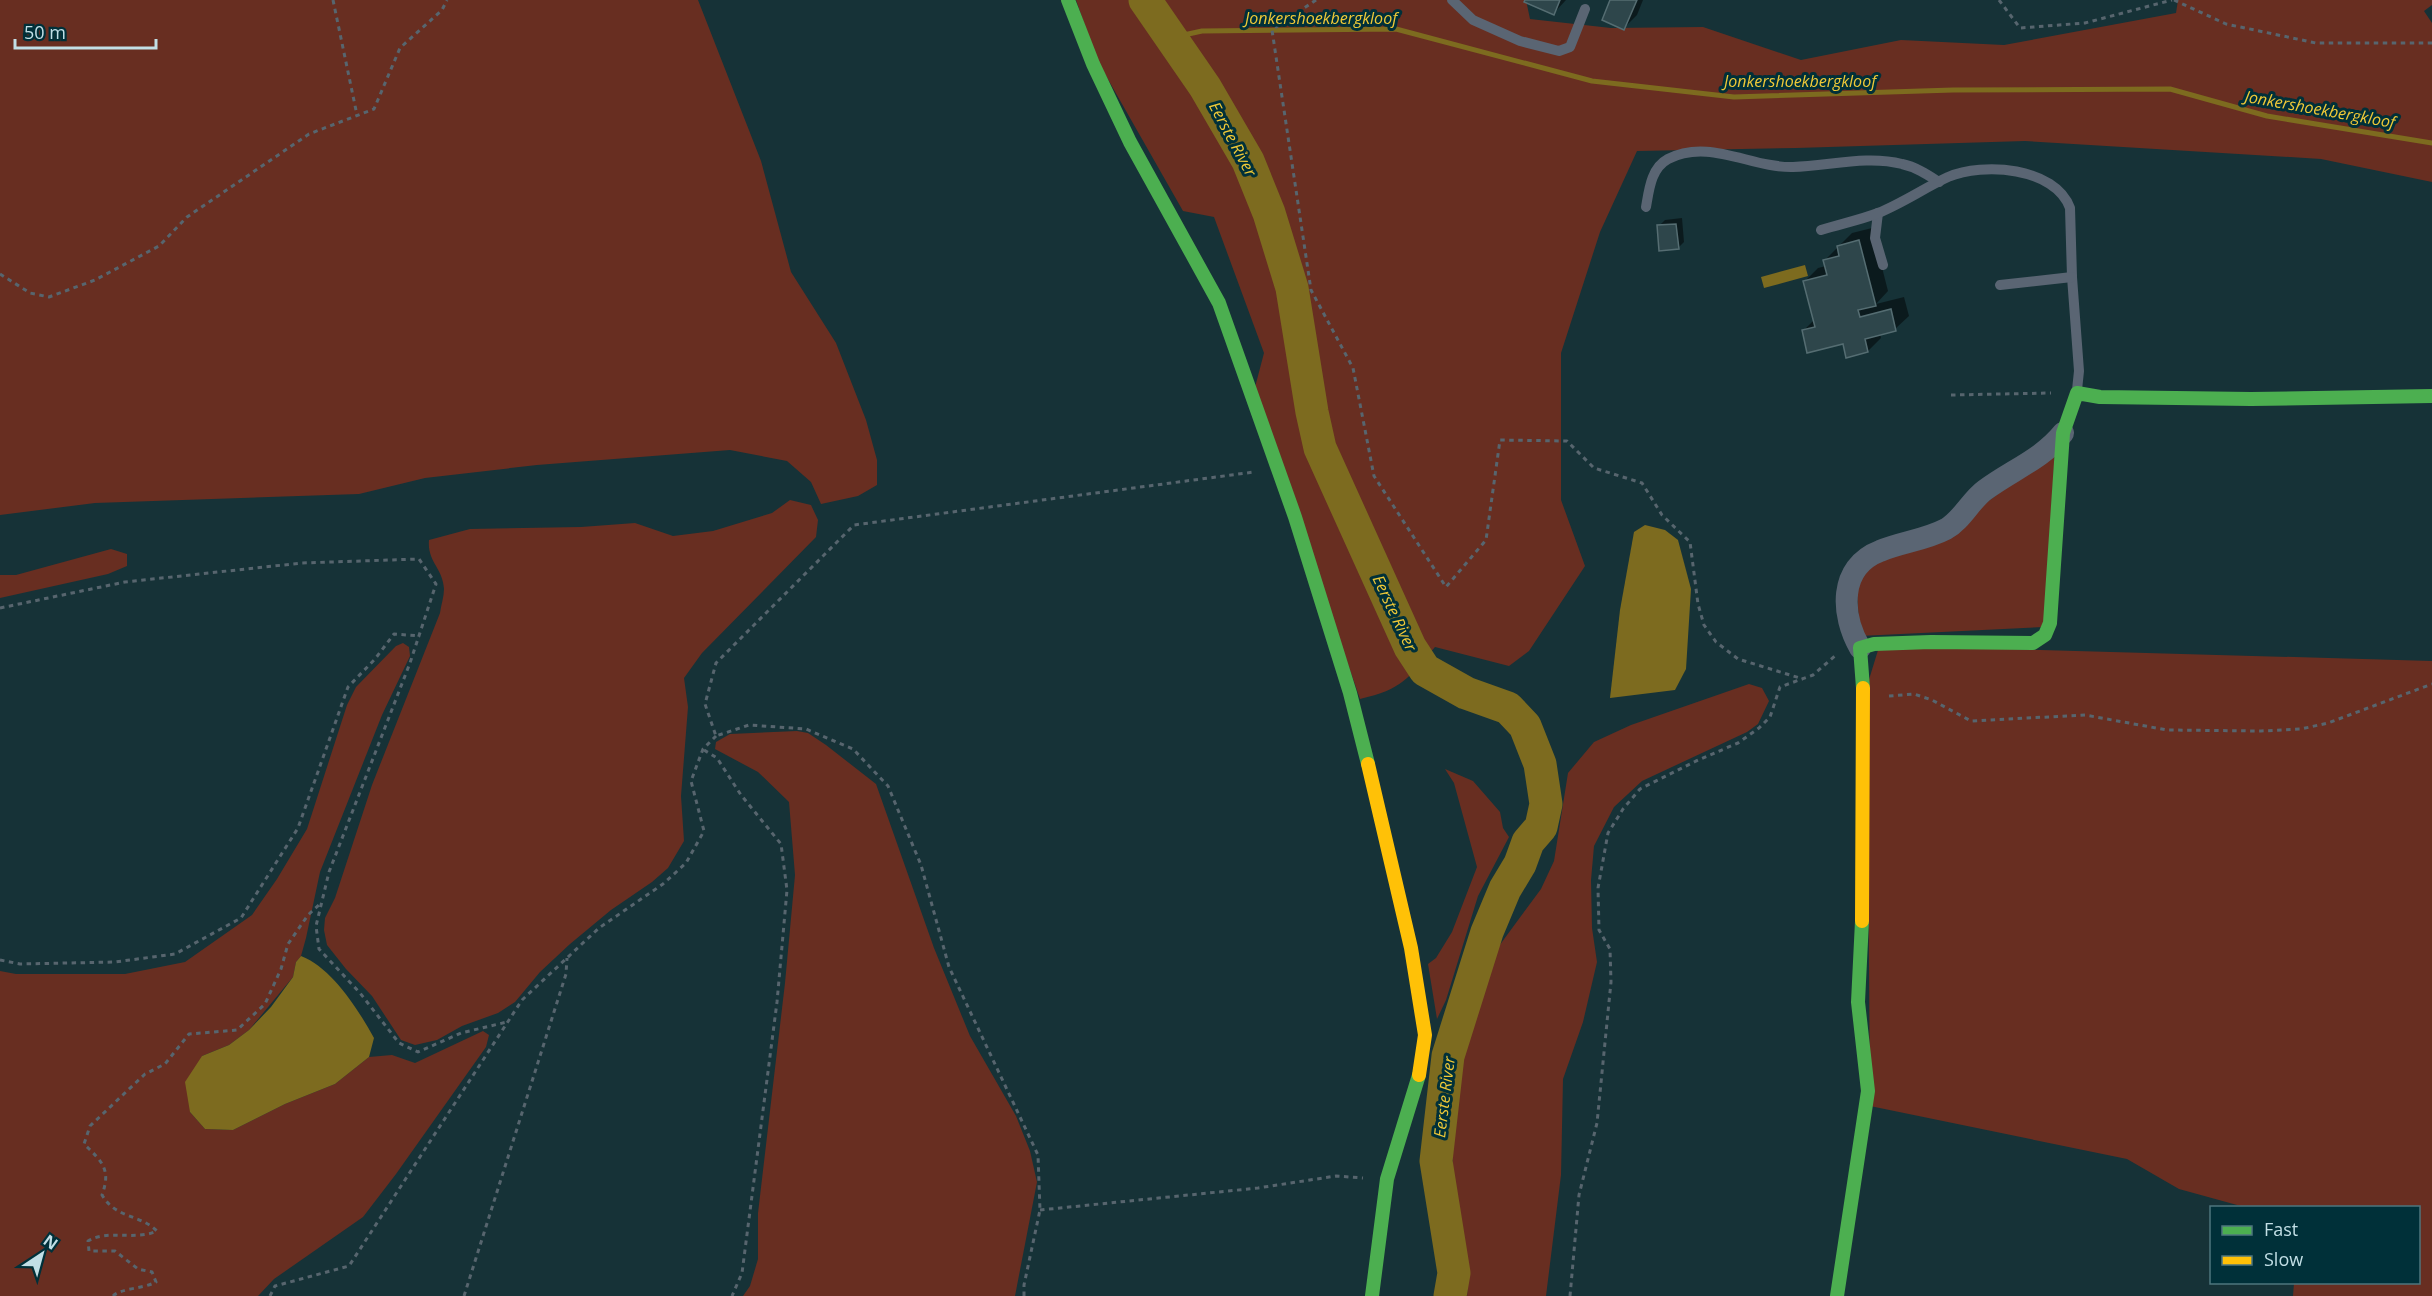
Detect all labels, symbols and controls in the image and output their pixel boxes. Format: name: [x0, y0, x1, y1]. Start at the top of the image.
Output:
water label: Jonkershoekbergkloof: [1242, 7, 1400, 29]
scale bar: [15, 12, 156, 50]
text: 50 m: [24, 20, 66, 44]
water label: Jonkershoekbergkloof: [1721, 70, 1879, 92]
water label: Jonkershoekbergkloof: [2240, 84, 2400, 134]
water label: Eerste River: [1204, 98, 1262, 181]
water label: Eerste River: [1368, 571, 1423, 655]
water label: Eerste River: [1428, 1054, 1460, 1139]
legend: [2210, 1206, 2420, 1284]
text: Fast: [2264, 1217, 2298, 1241]
north arrow: [12, 1224, 72, 1284]
text: N: [39, 1229, 63, 1255]
text: Slow: [2264, 1247, 2303, 1271]

